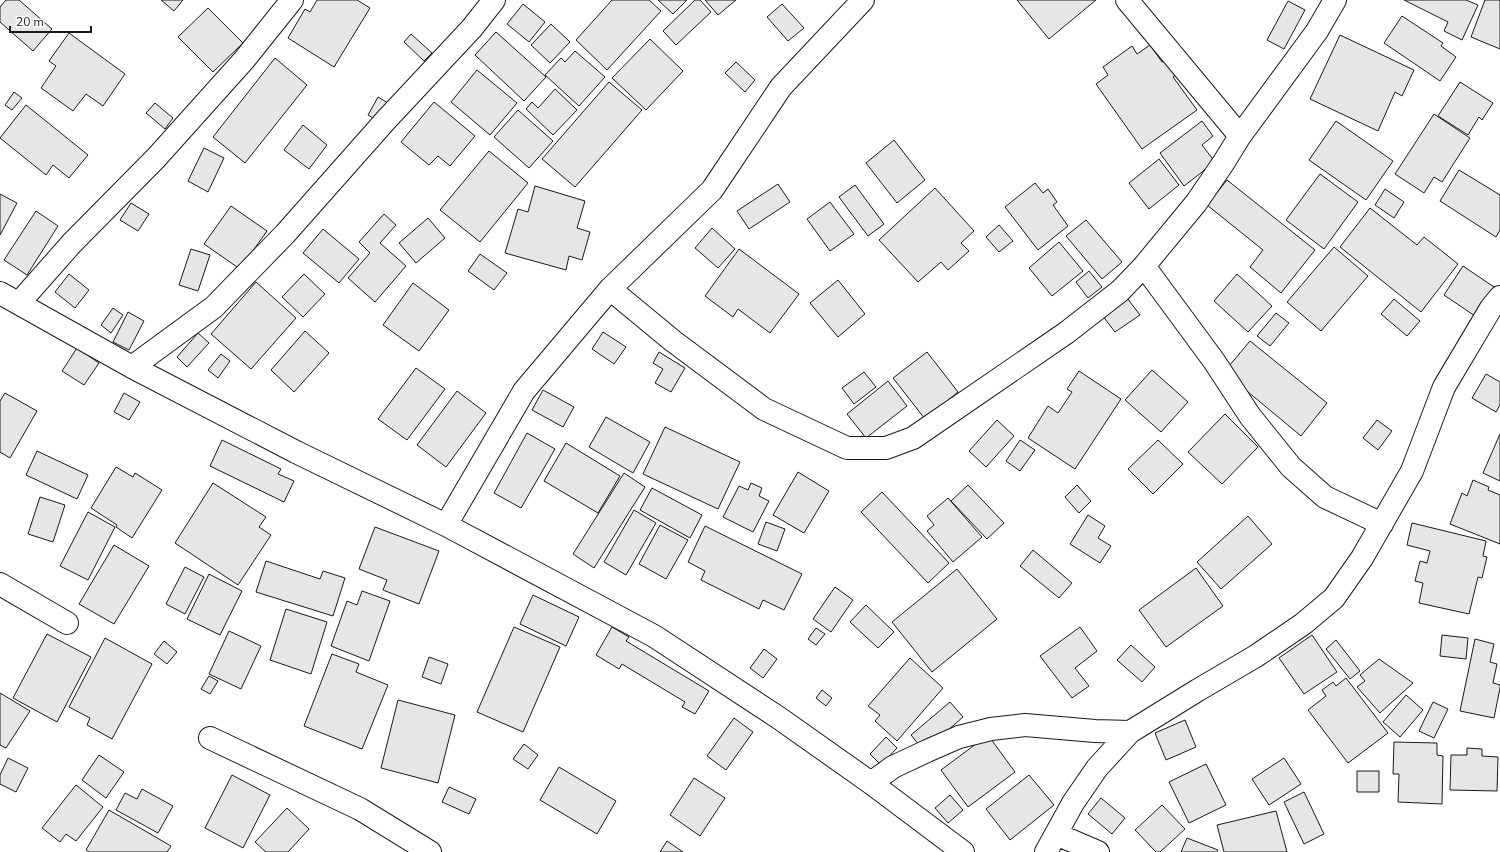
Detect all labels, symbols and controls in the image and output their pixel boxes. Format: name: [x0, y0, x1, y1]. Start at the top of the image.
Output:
scale bar: [10, 8, 91, 34]
text: 20 m: [16, 14, 44, 30]

